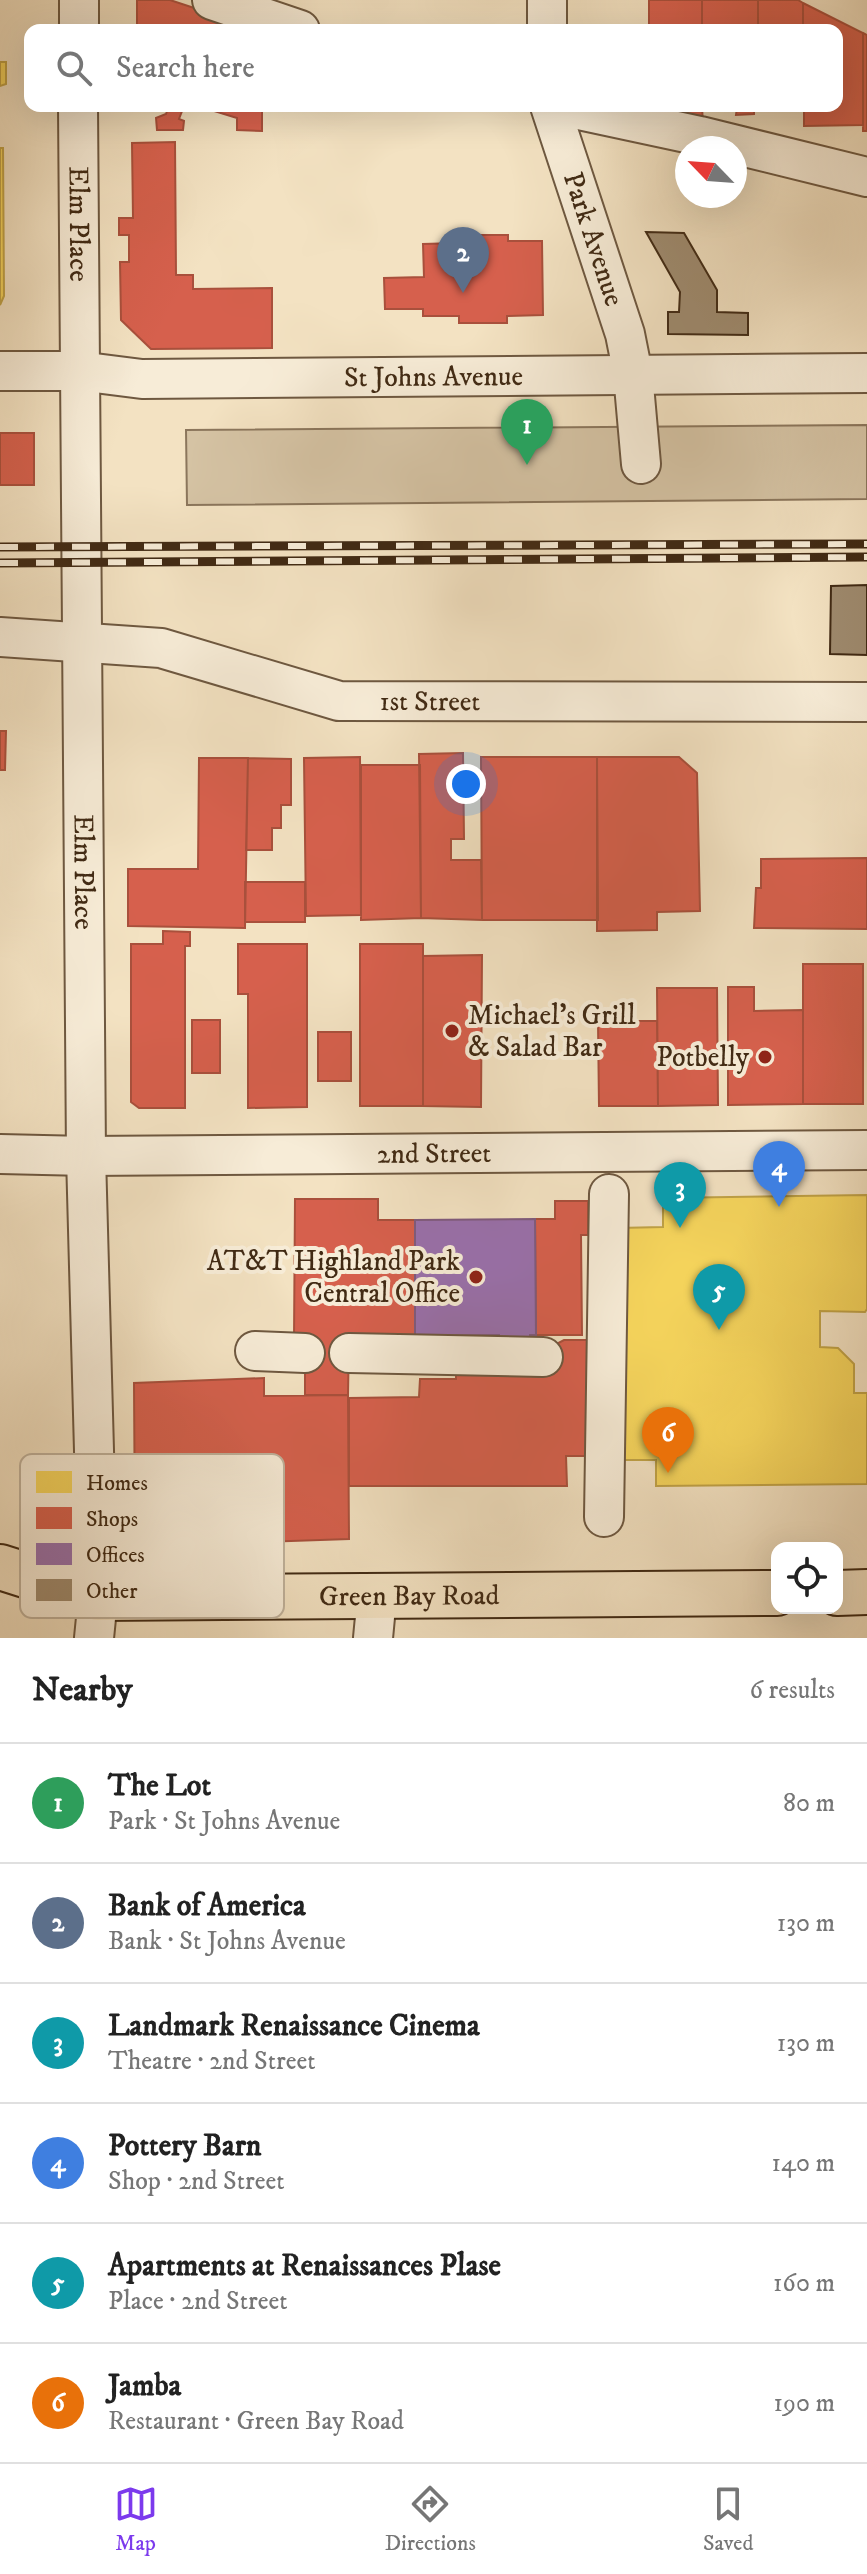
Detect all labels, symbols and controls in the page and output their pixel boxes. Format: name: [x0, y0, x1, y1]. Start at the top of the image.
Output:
search box: [24, 24, 843, 112]
icon: search: [52, 46, 96, 90]
text: Search here: [116, 50, 255, 87]
north arrow: [675, 136, 747, 208]
street label: Elm Place: [61, 166, 97, 282]
street label: Park Avenue: [555, 167, 632, 311]
pin: 2: [437, 227, 489, 293]
street label: St Johns Avenue: [344, 358, 523, 395]
pin: 1: [501, 399, 553, 465]
street label: 1st Street: [379, 684, 480, 719]
your location: [446, 764, 486, 804]
street label: Elm Place: [66, 814, 102, 930]
place label: Michael’s Grill & Salad Bar: [468, 998, 636, 1065]
marker: Michael’s Grill & Salad Bar: [443, 1022, 461, 1040]
place label: Potbelly: [656, 1040, 750, 1075]
marker: Potbelly: [756, 1048, 774, 1066]
street label: 2nd Street: [377, 1135, 491, 1171]
pin: 4: [753, 1141, 805, 1207]
pin: 3: [654, 1162, 706, 1228]
place label: AT&T Highland Park Central Office: [207, 1244, 460, 1311]
pin: 5: [693, 1264, 745, 1330]
marker: AT&T Highland Park Central Office: [467, 1268, 485, 1286]
pin: 6: [642, 1407, 694, 1473]
legend: [20, 1454, 284, 1618]
text: Homes: [86, 1470, 148, 1497]
text: Shops: [86, 1506, 138, 1533]
text: Offices: [86, 1542, 145, 1569]
map controls: [771, 1542, 843, 1614]
button: locate: [771, 1542, 843, 1614]
text: Other: [86, 1578, 138, 1605]
street label: Green Bay Road: [319, 1578, 500, 1614]
text: Nearby: [32, 1669, 133, 1711]
text: 6 results: [749, 1674, 835, 1707]
text: The Lot: [108, 1768, 211, 1805]
text: 1: [53, 1787, 63, 1820]
text: 80 m: [783, 1787, 835, 1820]
text: Park · St Johns Avenue: [108, 1805, 340, 1838]
text: Bank of America: [108, 1888, 306, 1925]
text: 2: [52, 1907, 64, 1940]
text: 130 m: [777, 1907, 835, 1940]
text: Bank · St Johns Avenue: [108, 1925, 346, 1958]
text: Landmark Renaissance Cinema: [108, 2008, 480, 2045]
text: 3: [53, 2027, 63, 2060]
text: 130 m: [777, 2027, 835, 2060]
text: Theatre · 2nd Street: [108, 2045, 316, 2078]
text: Pottery Barn: [108, 2128, 262, 2165]
text: 4: [51, 2147, 65, 2180]
text: 140 m: [771, 2147, 835, 2180]
text: Shop · 2nd Street: [108, 2165, 285, 2198]
text: Apartments at Renaissances Plase: [108, 2248, 501, 2285]
text: 5: [52, 2267, 64, 2300]
text: 160 m: [773, 2267, 835, 2300]
text: Place · 2nd Street: [108, 2285, 288, 2318]
text: Jamba: [108, 2368, 181, 2405]
text: 6: [51, 2387, 65, 2420]
text: 190 m: [773, 2387, 835, 2420]
text: Restaurant · Green Bay Road: [108, 2405, 404, 2438]
tab: Map: [114, 2482, 158, 2557]
tab: Directions: [385, 2482, 476, 2557]
tab: Saved: [703, 2482, 753, 2557]

